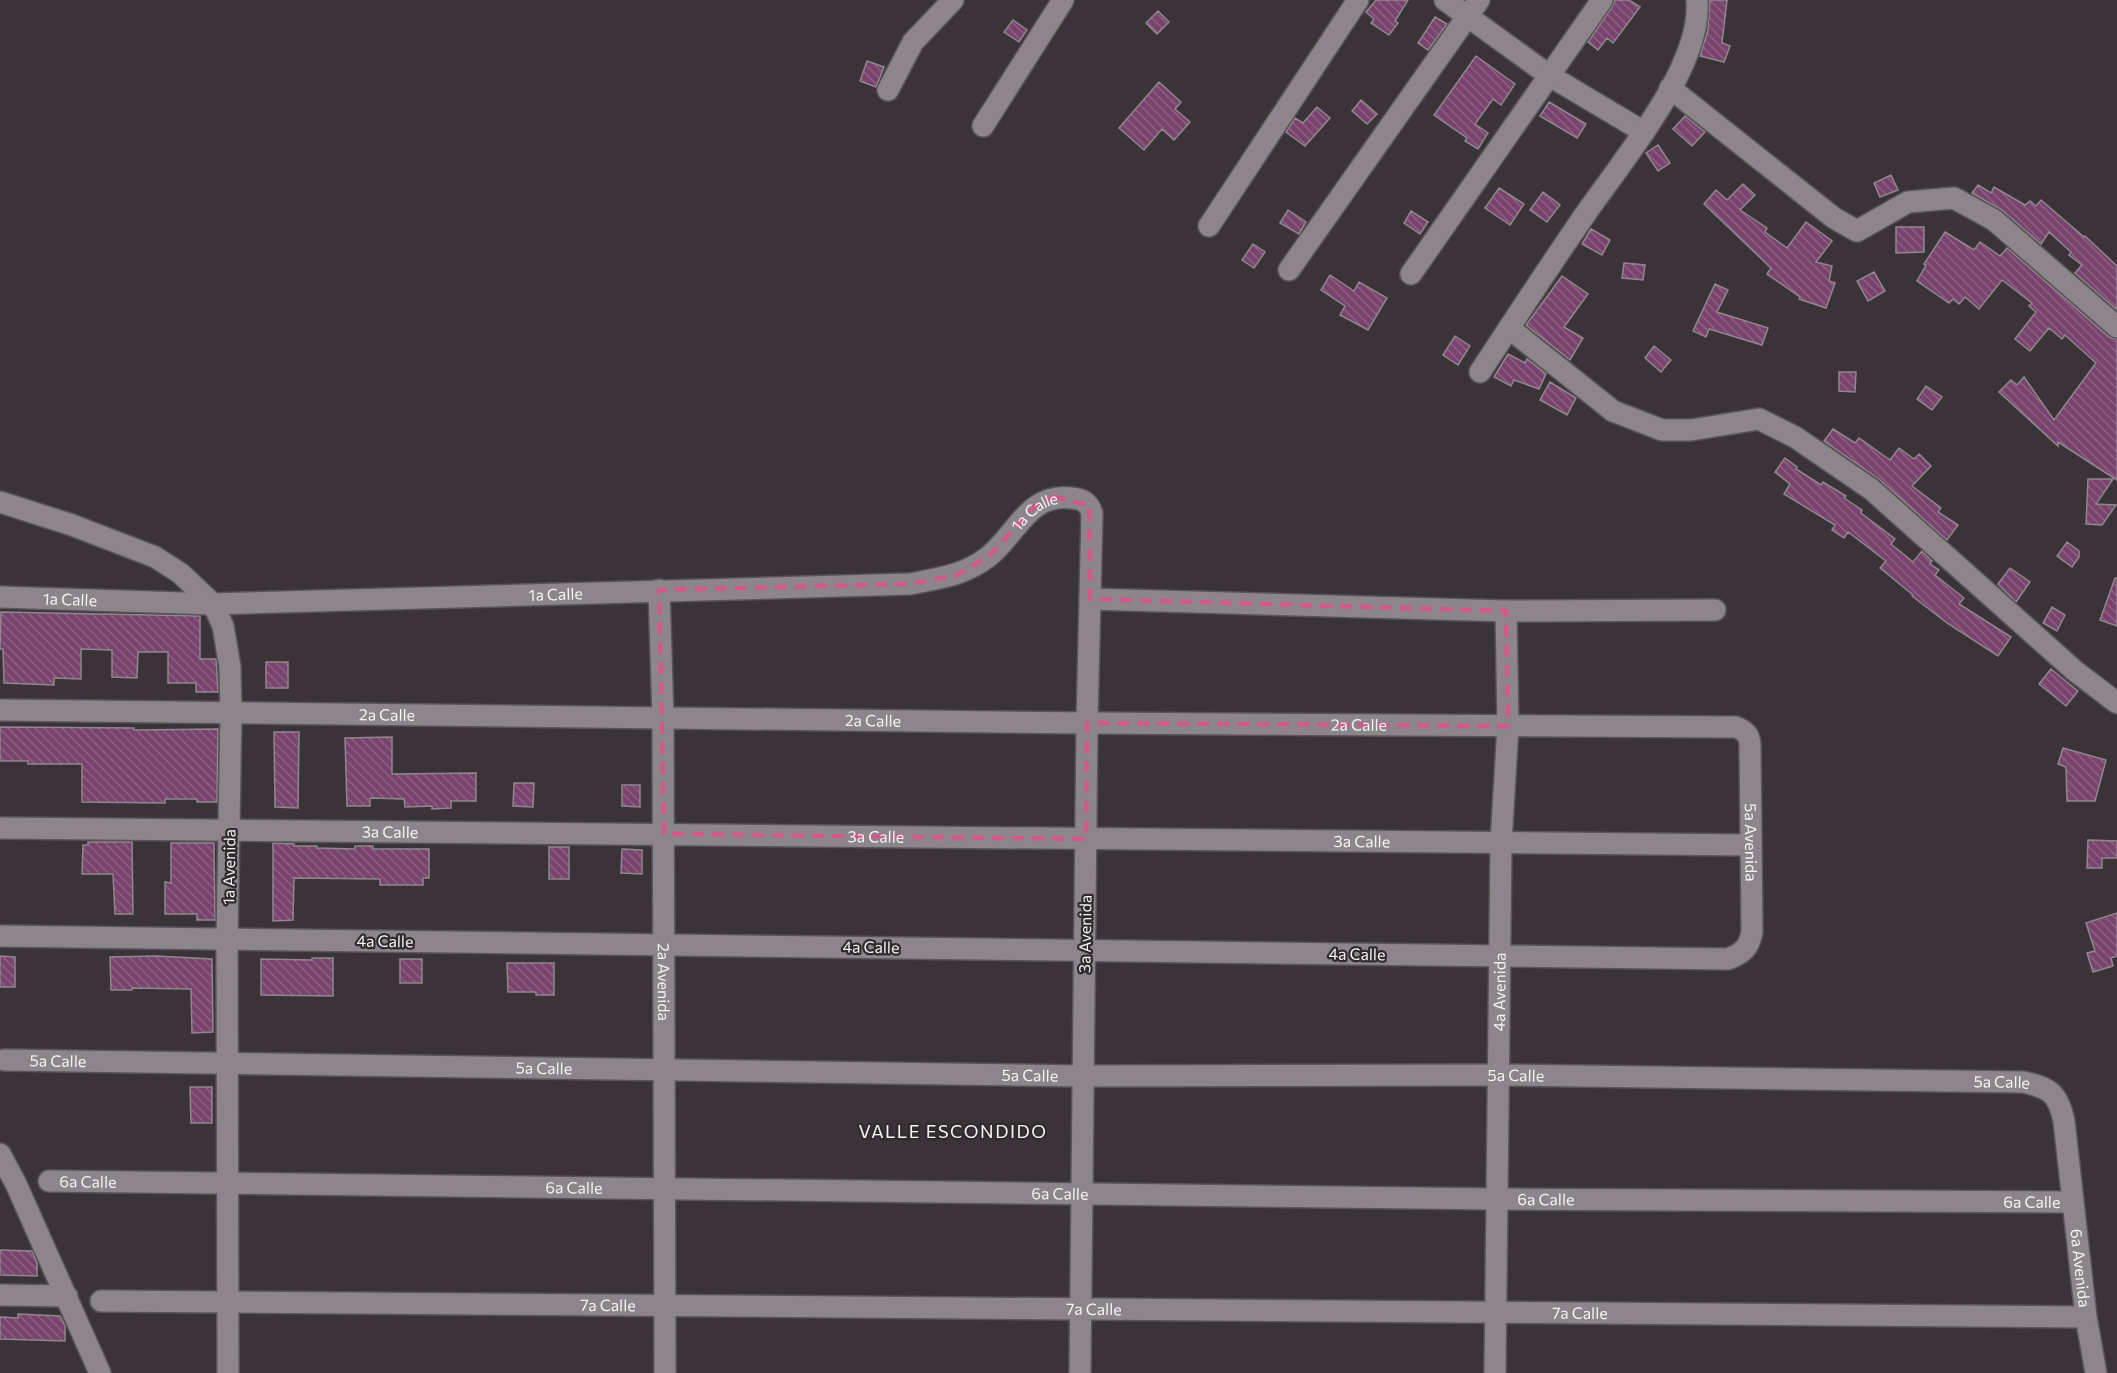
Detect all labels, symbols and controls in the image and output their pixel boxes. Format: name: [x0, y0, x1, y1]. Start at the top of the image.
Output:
street label: 1a Calle: [1007, 488, 1059, 534]
street label: 1a Calle: [528, 583, 583, 604]
street label: 1a Calle: [43, 588, 97, 609]
street label: 2a Calle: [359, 704, 415, 724]
street label: 2a Calle: [845, 710, 901, 730]
street label: 2a Calle: [1331, 715, 1387, 734]
street label: 5a Avenida: [1742, 803, 1761, 882]
street label: 3a Calle: [362, 822, 418, 841]
street label: 3a Calle: [848, 826, 904, 846]
street label: 1a Avenida: [218, 829, 239, 905]
street label: 3a Calle: [1334, 831, 1390, 850]
street label: 3a Avenida: [1074, 895, 1095, 973]
street label: 4a Calle: [356, 931, 414, 950]
street label: 4a Calle: [842, 937, 900, 956]
street label: 2a Avenida: [655, 943, 674, 1021]
street label: 4a Calle: [1328, 944, 1386, 963]
street label: 4a Avenida: [1489, 953, 1509, 1032]
street label: 5a Calle: [30, 1050, 86, 1070]
street label: 5a Calle: [516, 1058, 572, 1077]
street label: 5a Calle: [1001, 1065, 1058, 1085]
street label: 5a Calle: [1488, 1065, 1544, 1085]
street label: 5a Calle: [1973, 1071, 2032, 1092]
district label: VALLE ESCONDIDO: [859, 1120, 1047, 1142]
street label: 6a Calle: [59, 1171, 117, 1191]
street label: 6a Calle: [545, 1177, 603, 1197]
street label: 6a Calle: [1031, 1183, 1089, 1203]
street label: 6a Calle: [1517, 1189, 1575, 1208]
street label: 6a Calle: [2003, 1192, 2060, 1211]
street label: 6a Avenida: [2067, 1228, 2095, 1308]
street label: 7a Calle: [580, 1295, 636, 1314]
street label: 7a Calle: [1066, 1299, 1122, 1318]
street label: 7a Calle: [1552, 1303, 1608, 1322]

